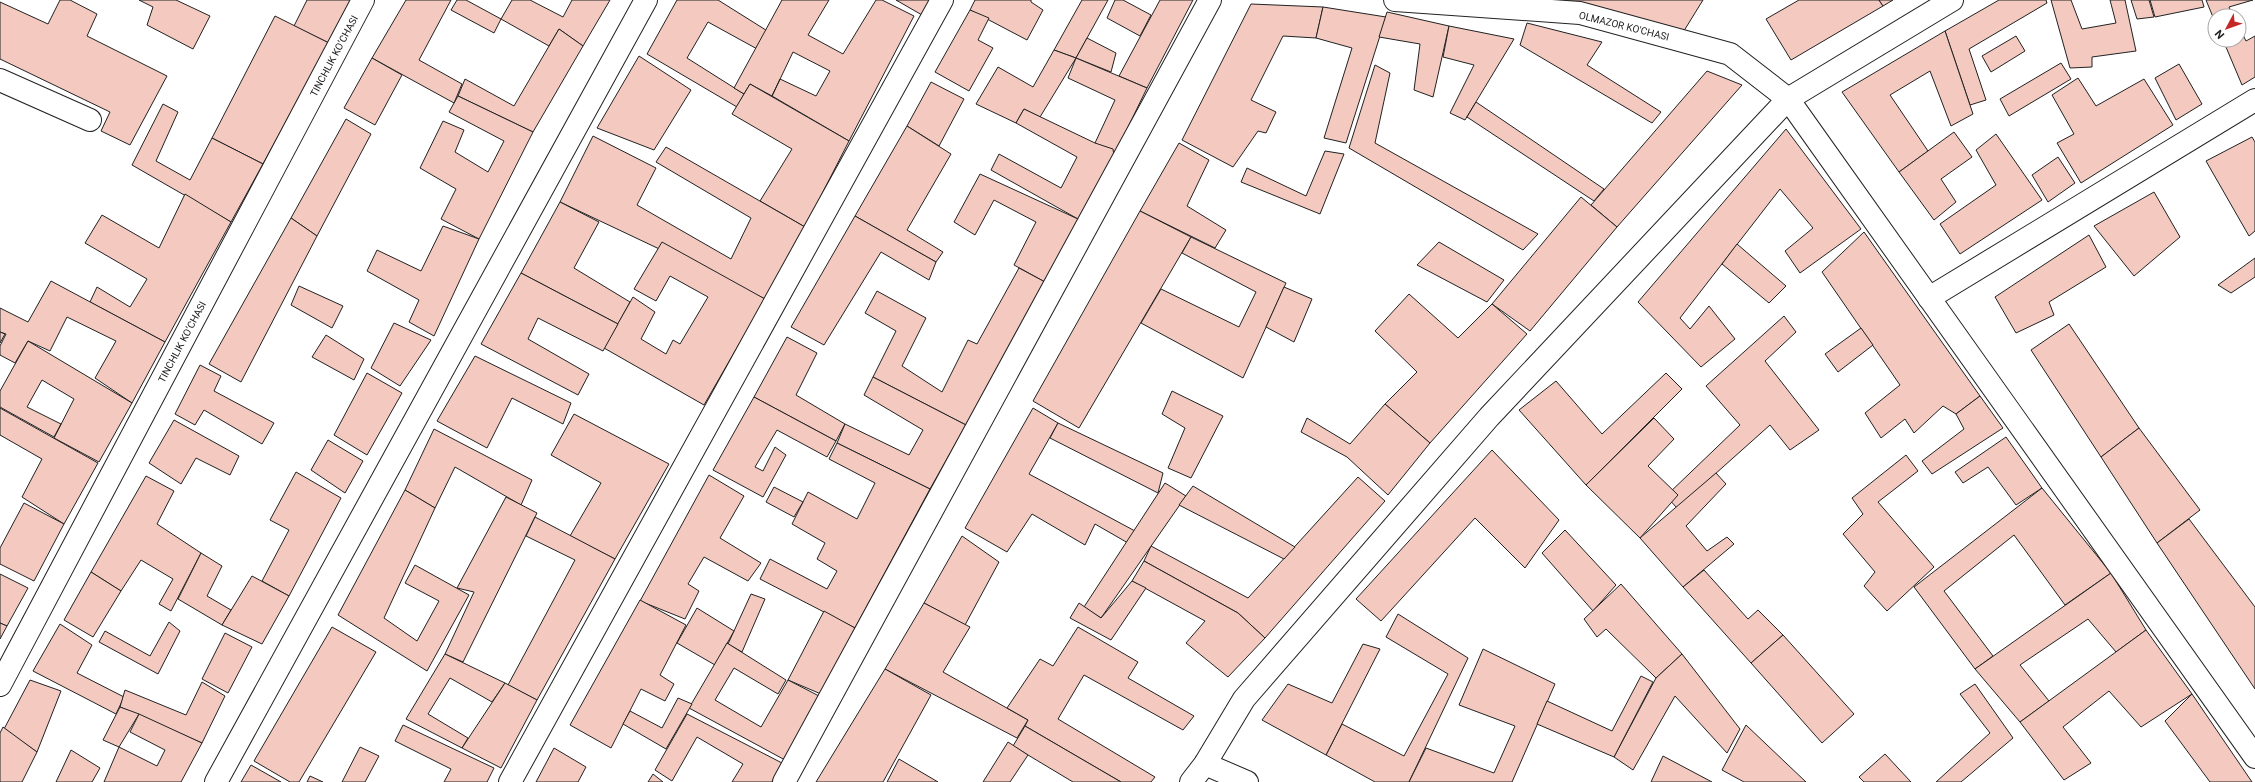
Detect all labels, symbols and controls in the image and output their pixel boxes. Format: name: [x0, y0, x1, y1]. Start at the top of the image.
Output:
north arrow: [2207, 8, 2247, 48]
street label: OLMAZOR KO'CHASI: [1578, 9, 1670, 43]
street label: TINCHLIK KO’CHASI: [308, 14, 360, 98]
text: N: [2212, 27, 2227, 41]
street label: TINCHLIK KO’CHASI: [156, 300, 208, 384]

